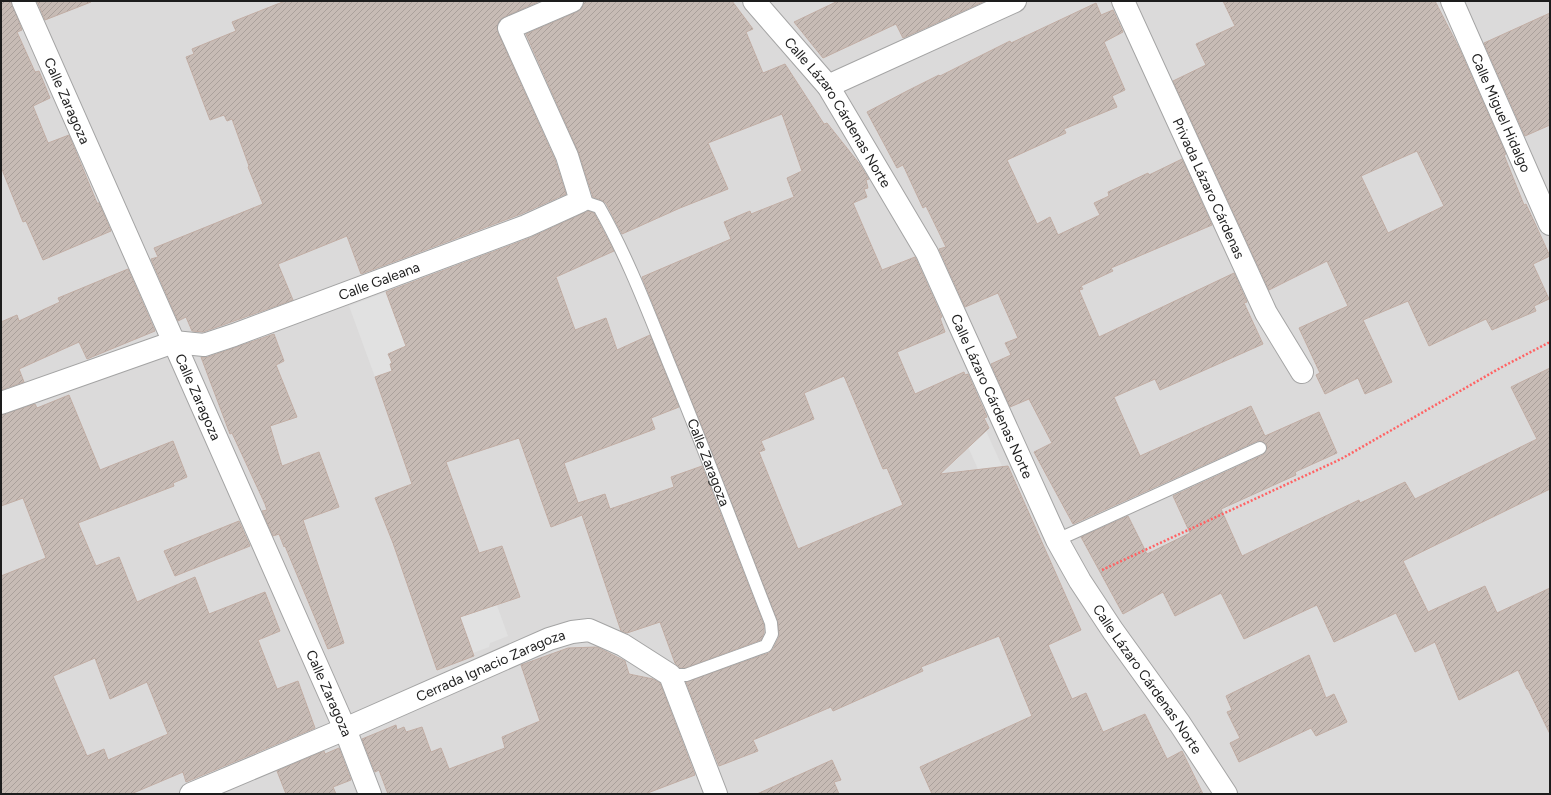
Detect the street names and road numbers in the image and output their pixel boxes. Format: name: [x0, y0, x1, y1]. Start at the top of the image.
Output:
street label: Calle Lázaro Cárdenas Norte: [780, 34, 895, 191]
street label: Calle Miguel Hidalgo: [1467, 51, 1534, 175]
street label: Calle Zaragoza: [40, 55, 93, 147]
street label: Privada Lázaro Cárdenas: [1169, 115, 1248, 262]
street label: Calle Galeana: [336, 258, 422, 304]
street label: Calle Lázaro Cárdenas Norte: [947, 311, 1036, 482]
street label: Calle Zaragoza: [171, 351, 224, 443]
street label: Calle Zaragoza: [683, 416, 733, 509]
street label: Calle Lázaro Cárdenas Norte: [1089, 601, 1206, 758]
street label: Cerrada Ignacio Zaragoza: [413, 627, 567, 706]
street label: Calle Zaragoza: [302, 648, 355, 739]

